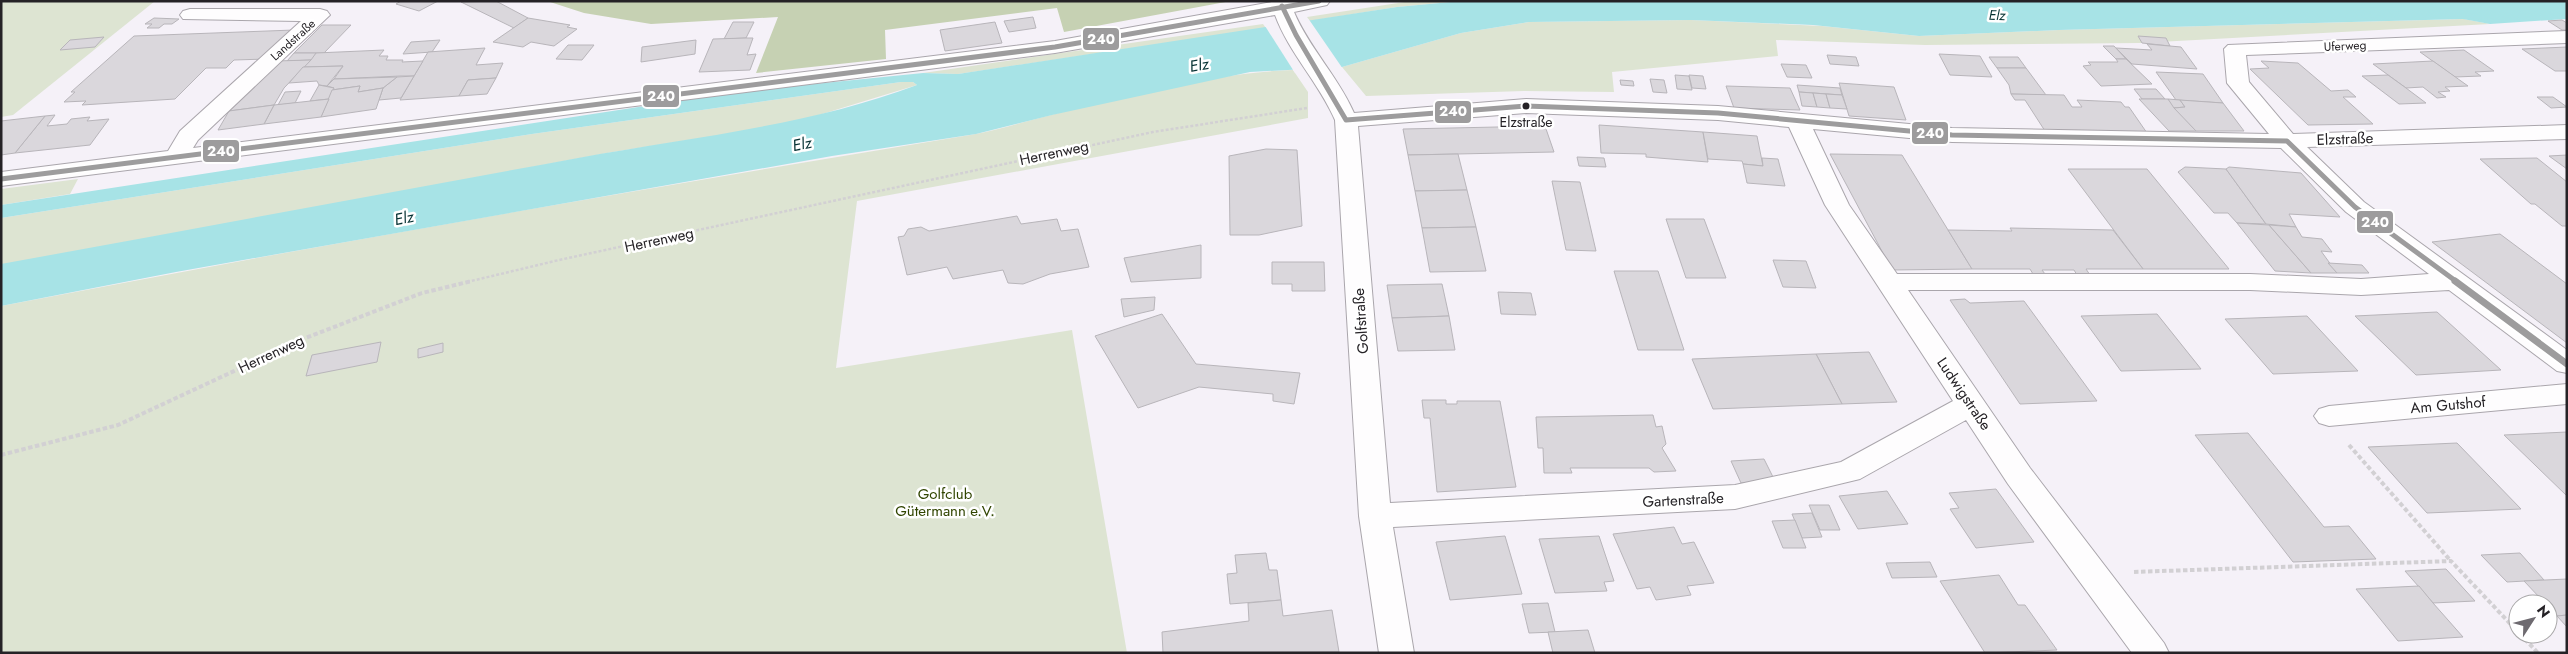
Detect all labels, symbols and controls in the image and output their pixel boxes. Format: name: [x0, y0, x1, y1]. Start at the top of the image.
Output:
water label: Elz: [1988, 5, 2007, 25]
street label: Landstraße: [267, 15, 319, 65]
line badge: 240: [1082, 27, 1120, 51]
text: 240: [1087, 29, 1115, 49]
street label: Uferweg: [2323, 36, 2367, 56]
water label: Elz: [1188, 52, 1211, 78]
line badge: 240: [642, 84, 680, 108]
text: 240: [647, 86, 675, 106]
line badge: 240: [1434, 100, 1472, 124]
text: 240: [1439, 101, 1467, 121]
marker: Elzstraße: [1521, 101, 1531, 111]
place label: Elzstraße: [1499, 112, 1553, 132]
line badge: 240: [1911, 121, 1949, 145]
text: 240: [1916, 123, 1944, 143]
street label: Elzstraße: [2316, 127, 2374, 151]
water label: Elz: [790, 131, 814, 157]
street label: Herrenweg: [1017, 135, 1091, 171]
line badge: 240: [202, 139, 240, 163]
text: 240: [207, 141, 235, 161]
water label: Elz: [392, 205, 416, 231]
line badge: 240: [2356, 210, 2394, 234]
text: 240: [2361, 212, 2389, 232]
street label: Herrenweg: [622, 222, 696, 258]
street label: Golfstraße: [1348, 287, 1374, 355]
street label: Herrenweg: [234, 329, 308, 379]
street label: Ludwigstraße: [1931, 353, 1997, 435]
street label: Am Gutshof: [2409, 391, 2487, 419]
park label: Golfclub Gütermann e.V.: [895, 483, 995, 522]
street label: Gartenstraße: [1642, 487, 1724, 513]
north arrow: [2508, 594, 2558, 644]
text: N: [2532, 601, 2555, 622]

